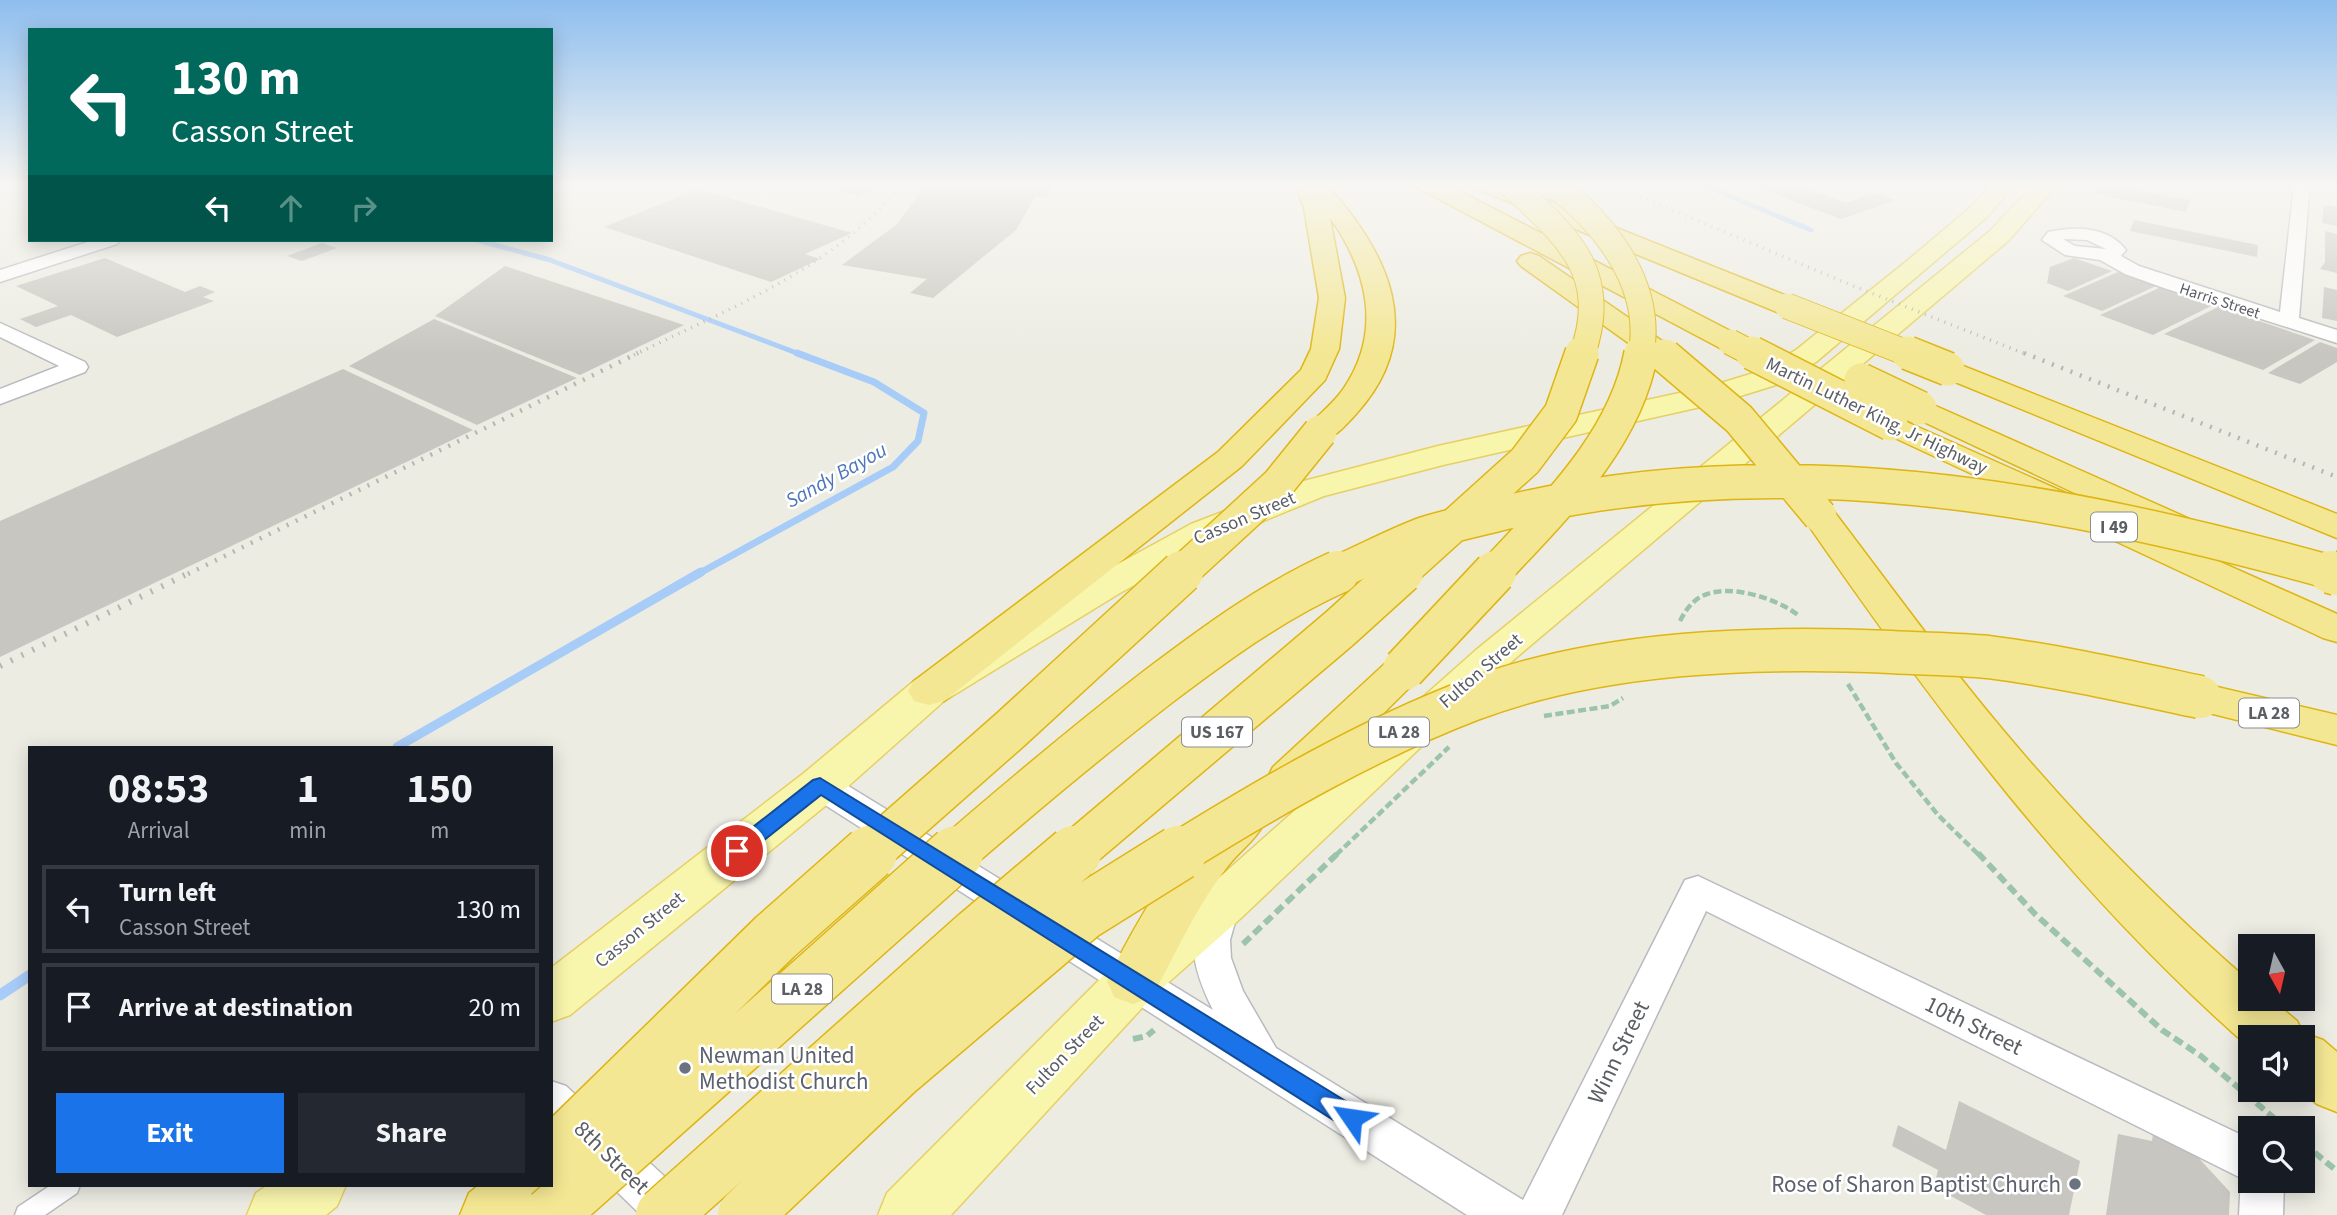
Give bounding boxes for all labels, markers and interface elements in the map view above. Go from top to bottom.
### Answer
text: 130 m [171,44,300,114]
icon: left [56,56,147,147]
text: Casson Street [171,109,354,155]
icon: left [199,189,237,227]
icon: ahead [272,189,310,227]
icon: right [345,189,383,227]
street label: Harris Street [2177,278,2263,325]
street label: Martin Luther King, Jr Highway [1761,351,1992,482]
water label: Sandy Bayou [780,435,892,515]
street label: Casson Street [1189,485,1300,552]
road number: I 49 [2091,512,2137,542]
street label: Fulton Street [1433,627,1529,715]
road number: LA 28 [2239,698,2299,728]
road number: US 167 [1182,718,1252,746]
road number: LA 28 [1369,718,1429,746]
text: 08:53 [108,759,209,819]
text: 1 [297,759,319,819]
text: 150 [406,759,473,819]
text: Arrival [128,814,190,847]
text: min [289,814,327,847]
text: m [430,814,449,847]
pin [707,821,767,881]
icon: arrive [718,832,756,870]
text: Turn left [119,874,216,911]
street label: Casson Street [589,885,691,975]
icon: left [60,890,98,928]
text: 130 m [455,891,521,928]
text: Casson Street [119,911,250,944]
north arrow [2238,934,2315,1012]
map controls [2238,934,2315,1193]
road number: LA 28 [772,974,832,1004]
icon: arrive [60,988,98,1026]
street label: 10th Street [1919,988,2029,1063]
text: Arrive at destination [119,989,353,1026]
text: 20 m [468,989,521,1026]
street label: Winn Street [1579,995,1658,1109]
street label: Fulton Street [1020,1008,1111,1101]
button: sound [2238,1025,2315,1102]
place label: Newman United Methodist Church [699,1039,869,1098]
marker: Newman United Methodist Church [677,1060,693,1076]
position arrow [1315,1081,1389,1155]
button: Exit [56,1093,284,1173]
button: Share [298,1093,525,1173]
street label: 8th Street [566,1113,657,1202]
button: search [2238,1116,2315,1193]
place label: Rose of Sharon Baptist Church [1771,1168,2061,1201]
marker: Rose of Sharon Baptist Church [2067,1176,2083,1192]

